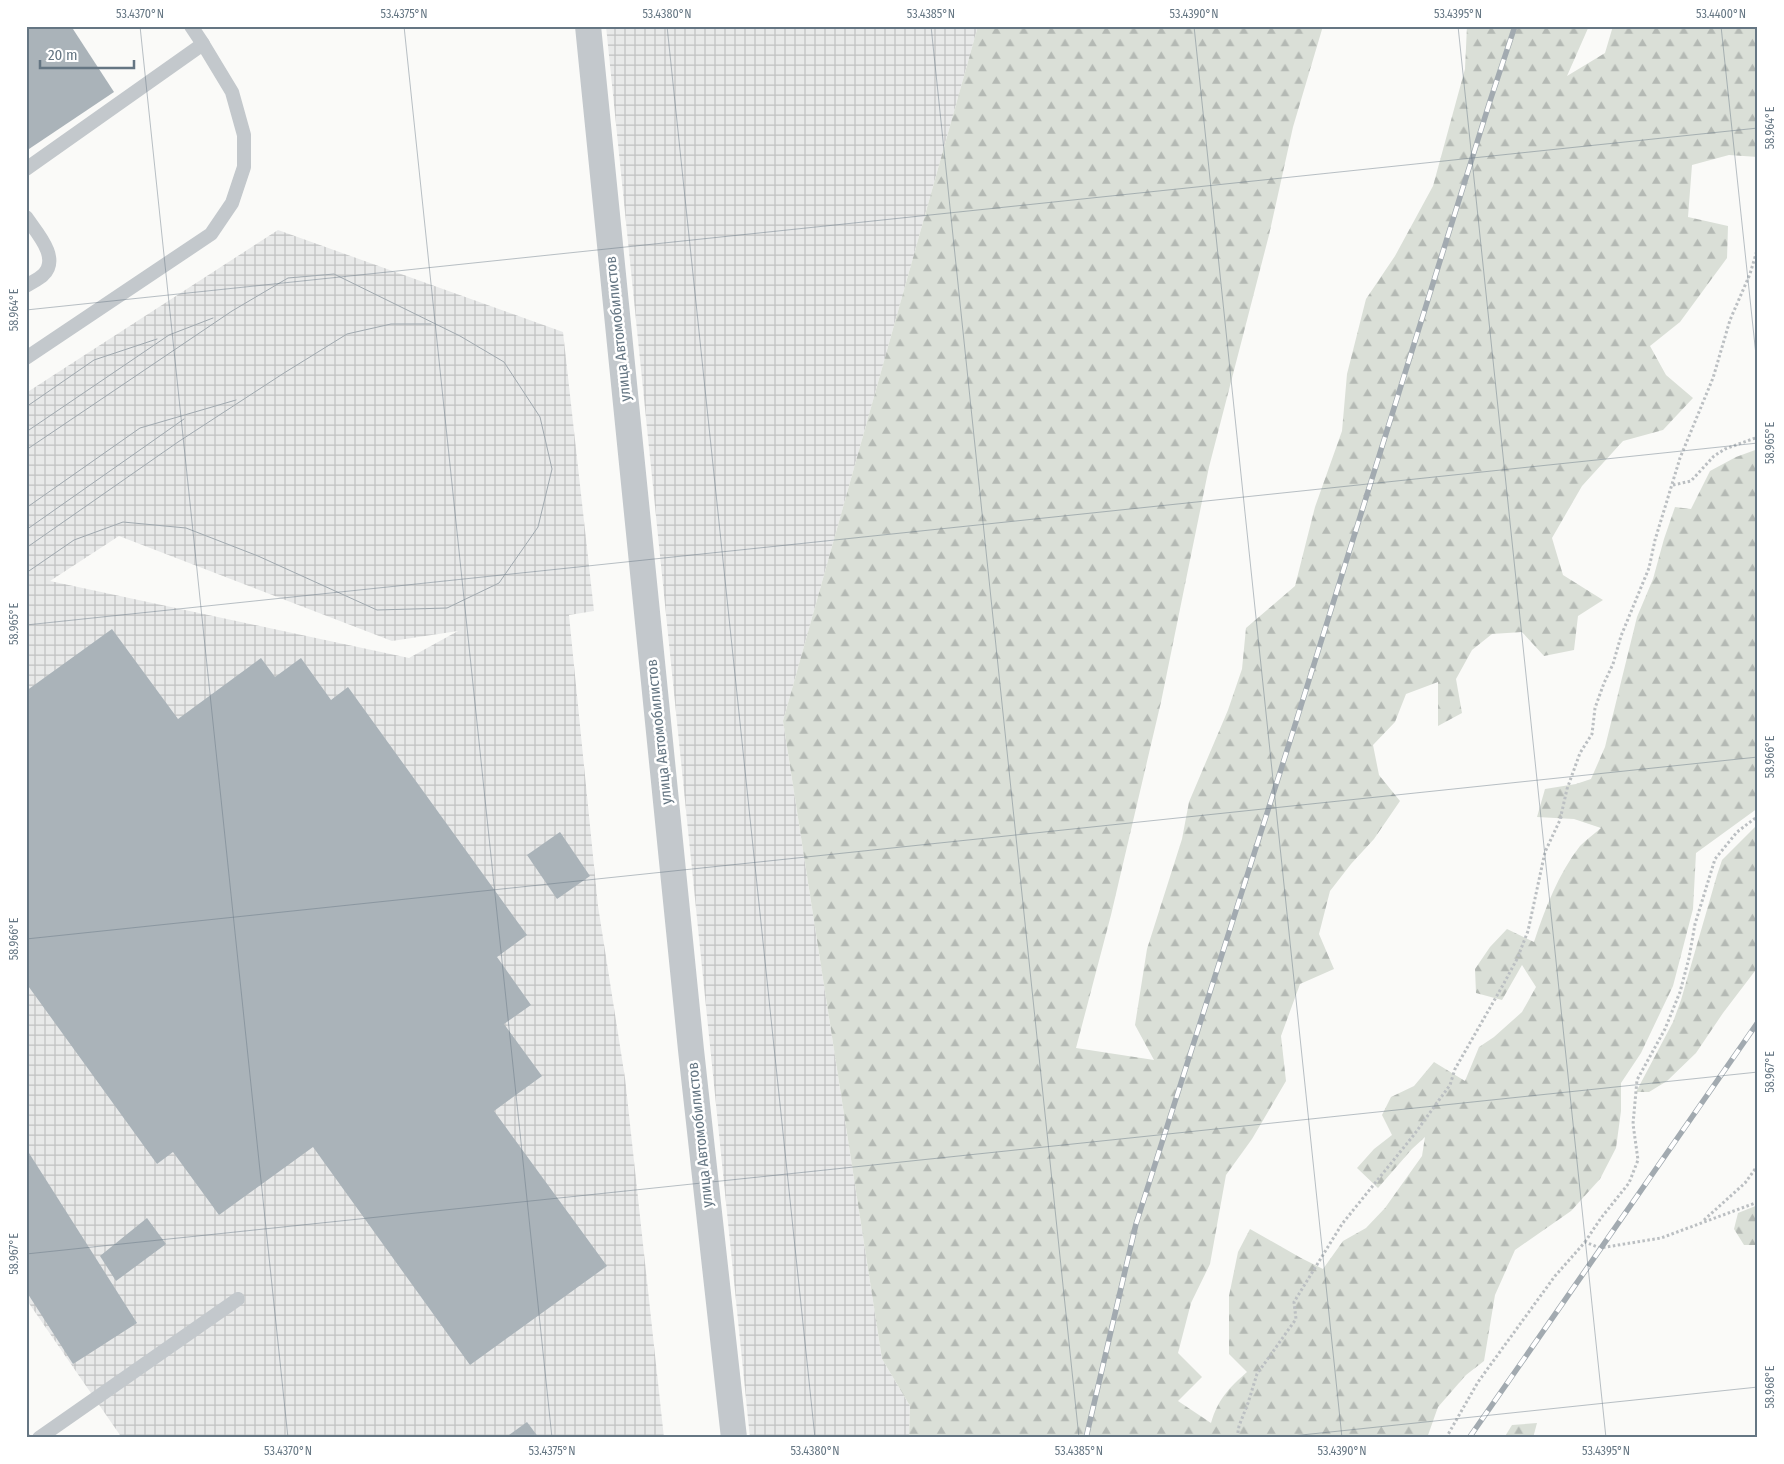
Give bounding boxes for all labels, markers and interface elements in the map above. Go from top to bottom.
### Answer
text: 53.4370°N [116,7,164,21]
text: 53.4375°N [381,7,427,21]
text: 53.4380°N [642,7,692,21]
text: 53.4385°N [907,7,955,21]
text: 53.4390°N [1170,7,1218,21]
text: 53.4395°N [1434,7,1482,21]
text: 53.4400°N [1696,7,1746,21]
scale bar [40,38,134,70]
text: 20 m [48,46,78,64]
text: 58.964°E [1763,106,1777,149]
street label: улица Автомобилистов [601,255,635,403]
text: 58.964°E [7,288,21,331]
text: 58.965°E [1763,422,1777,464]
text: 58.965°E [7,603,21,645]
street label: улица Автомобилистов [642,658,676,806]
text: 58.966°E [1763,735,1777,778]
text: 58.966°E [7,917,21,960]
text: 58.967°E [1763,1051,1777,1093]
street label: улица Автомобилистов [683,1061,717,1209]
text: 58.967°E [7,1233,21,1275]
text: 58.968°E [1763,1365,1777,1408]
text: 53.4370°N [264,1444,312,1458]
text: 53.4375°N [529,1444,575,1458]
text: 53.4380°N [790,1444,840,1458]
text: 53.4385°N [1055,1444,1103,1458]
text: 53.4390°N [1318,1444,1366,1458]
text: 53.4395°N [1582,1444,1630,1458]

